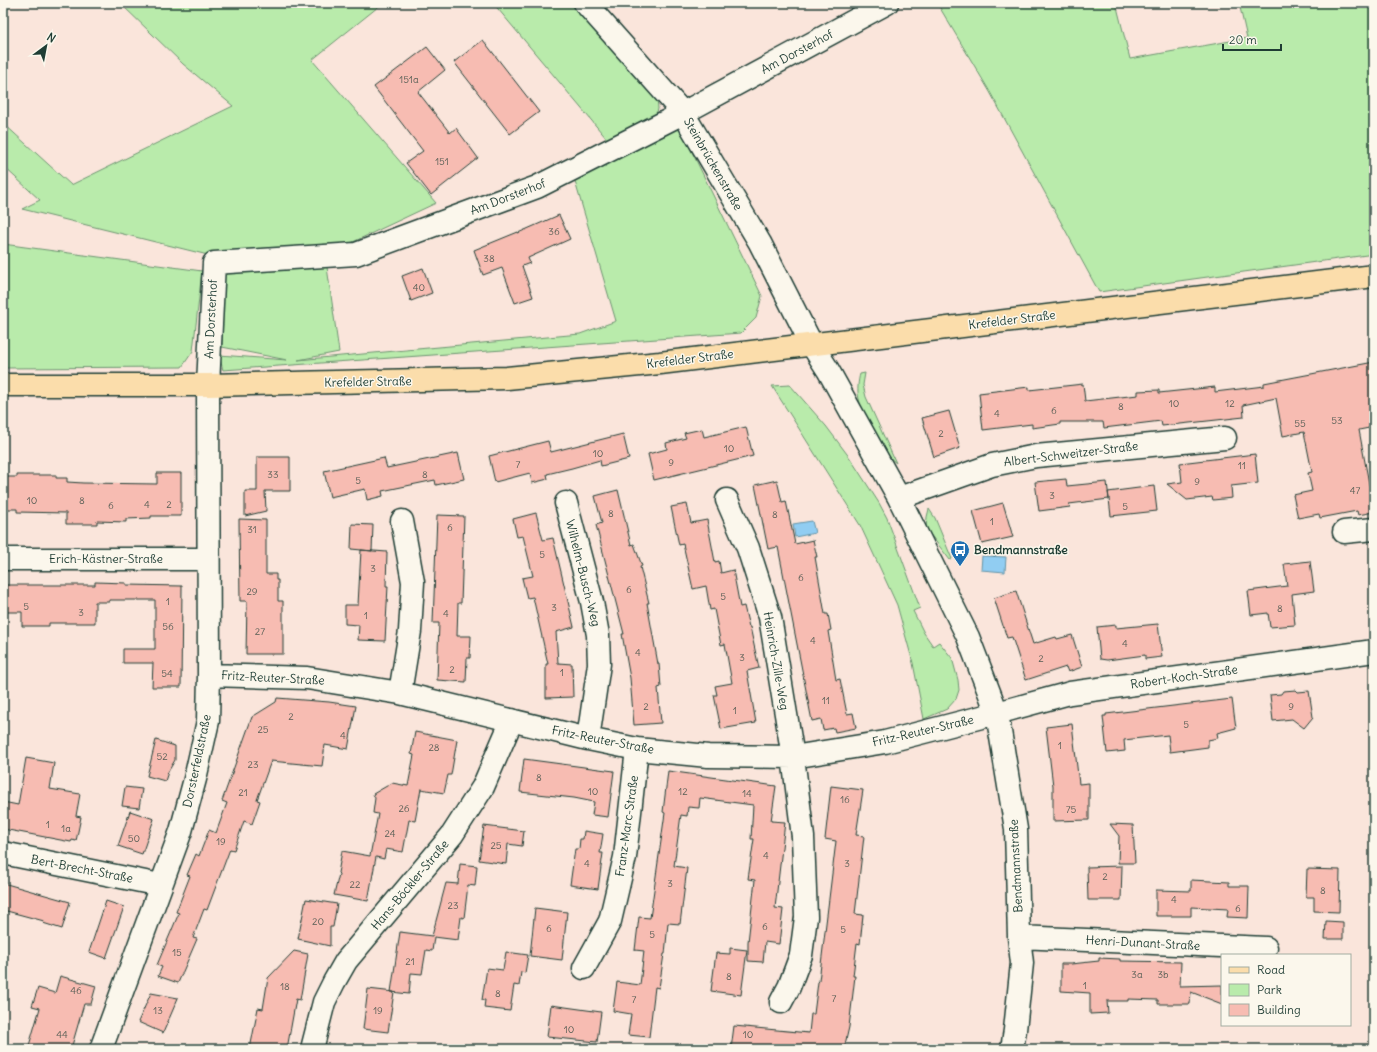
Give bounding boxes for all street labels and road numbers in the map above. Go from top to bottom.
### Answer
street label: Am Dorsterhof [758,26,836,77]
street label: Steinbrückenstraße [681,115,746,213]
street label: Am Dorsterhof [468,175,549,218]
street label: Am Dorsterhof [201,278,220,359]
street label: Krefelder Straße [968,307,1056,332]
street label: Krefelder Straße [646,346,734,371]
street label: Krefelder Straße [324,373,412,390]
street label: Albert-Schweitzer-Straße [1003,438,1139,469]
street label: Wilhelm-Busch-Weg [563,518,604,628]
street label: Erich-Kästner-Straße [49,551,163,566]
street label: Heinrich-Zille-Weg [760,610,793,711]
street label: Robert-Koch-Straße [1129,662,1238,691]
street label: Fritz-Reuter-Straße [221,667,325,688]
street label: Fritz-Reuter-Straße [871,712,975,749]
street label: Dorsterfeldstraße [179,713,214,809]
street label: Fritz-Reuter-Straße [551,722,655,757]
street label: Franz-Marc-Straße [612,774,641,878]
street label: Bendmannstraße [1006,819,1025,913]
street label: Hans-Böckler-Straße [368,837,452,933]
street label: Bert-Brecht-Straße [30,851,134,886]
street label: Henri-Dunant-Straße [1085,932,1201,953]

